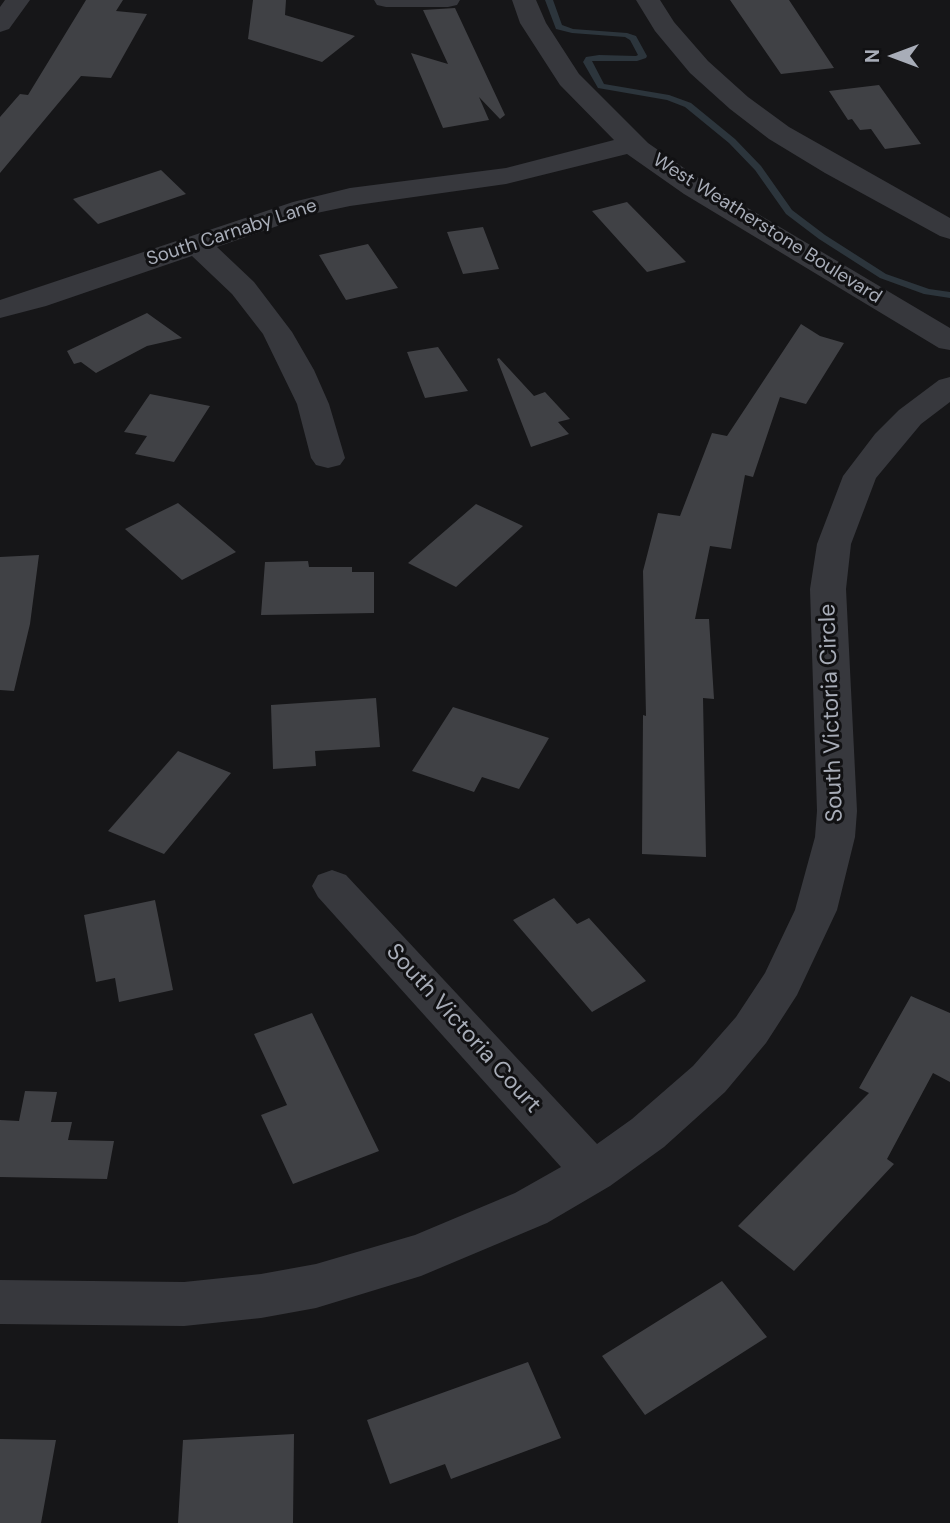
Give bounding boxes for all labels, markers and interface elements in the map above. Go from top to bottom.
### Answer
north arrow [859,21,929,91]
text: N [860,49,885,63]
street label: West Weatherstone Boulevard [648,149,886,309]
street label: South Carnaby Lane [144,195,320,271]
street label: South Victoria Circle [814,603,850,823]
street label: South Victoria Court [380,939,546,1119]

